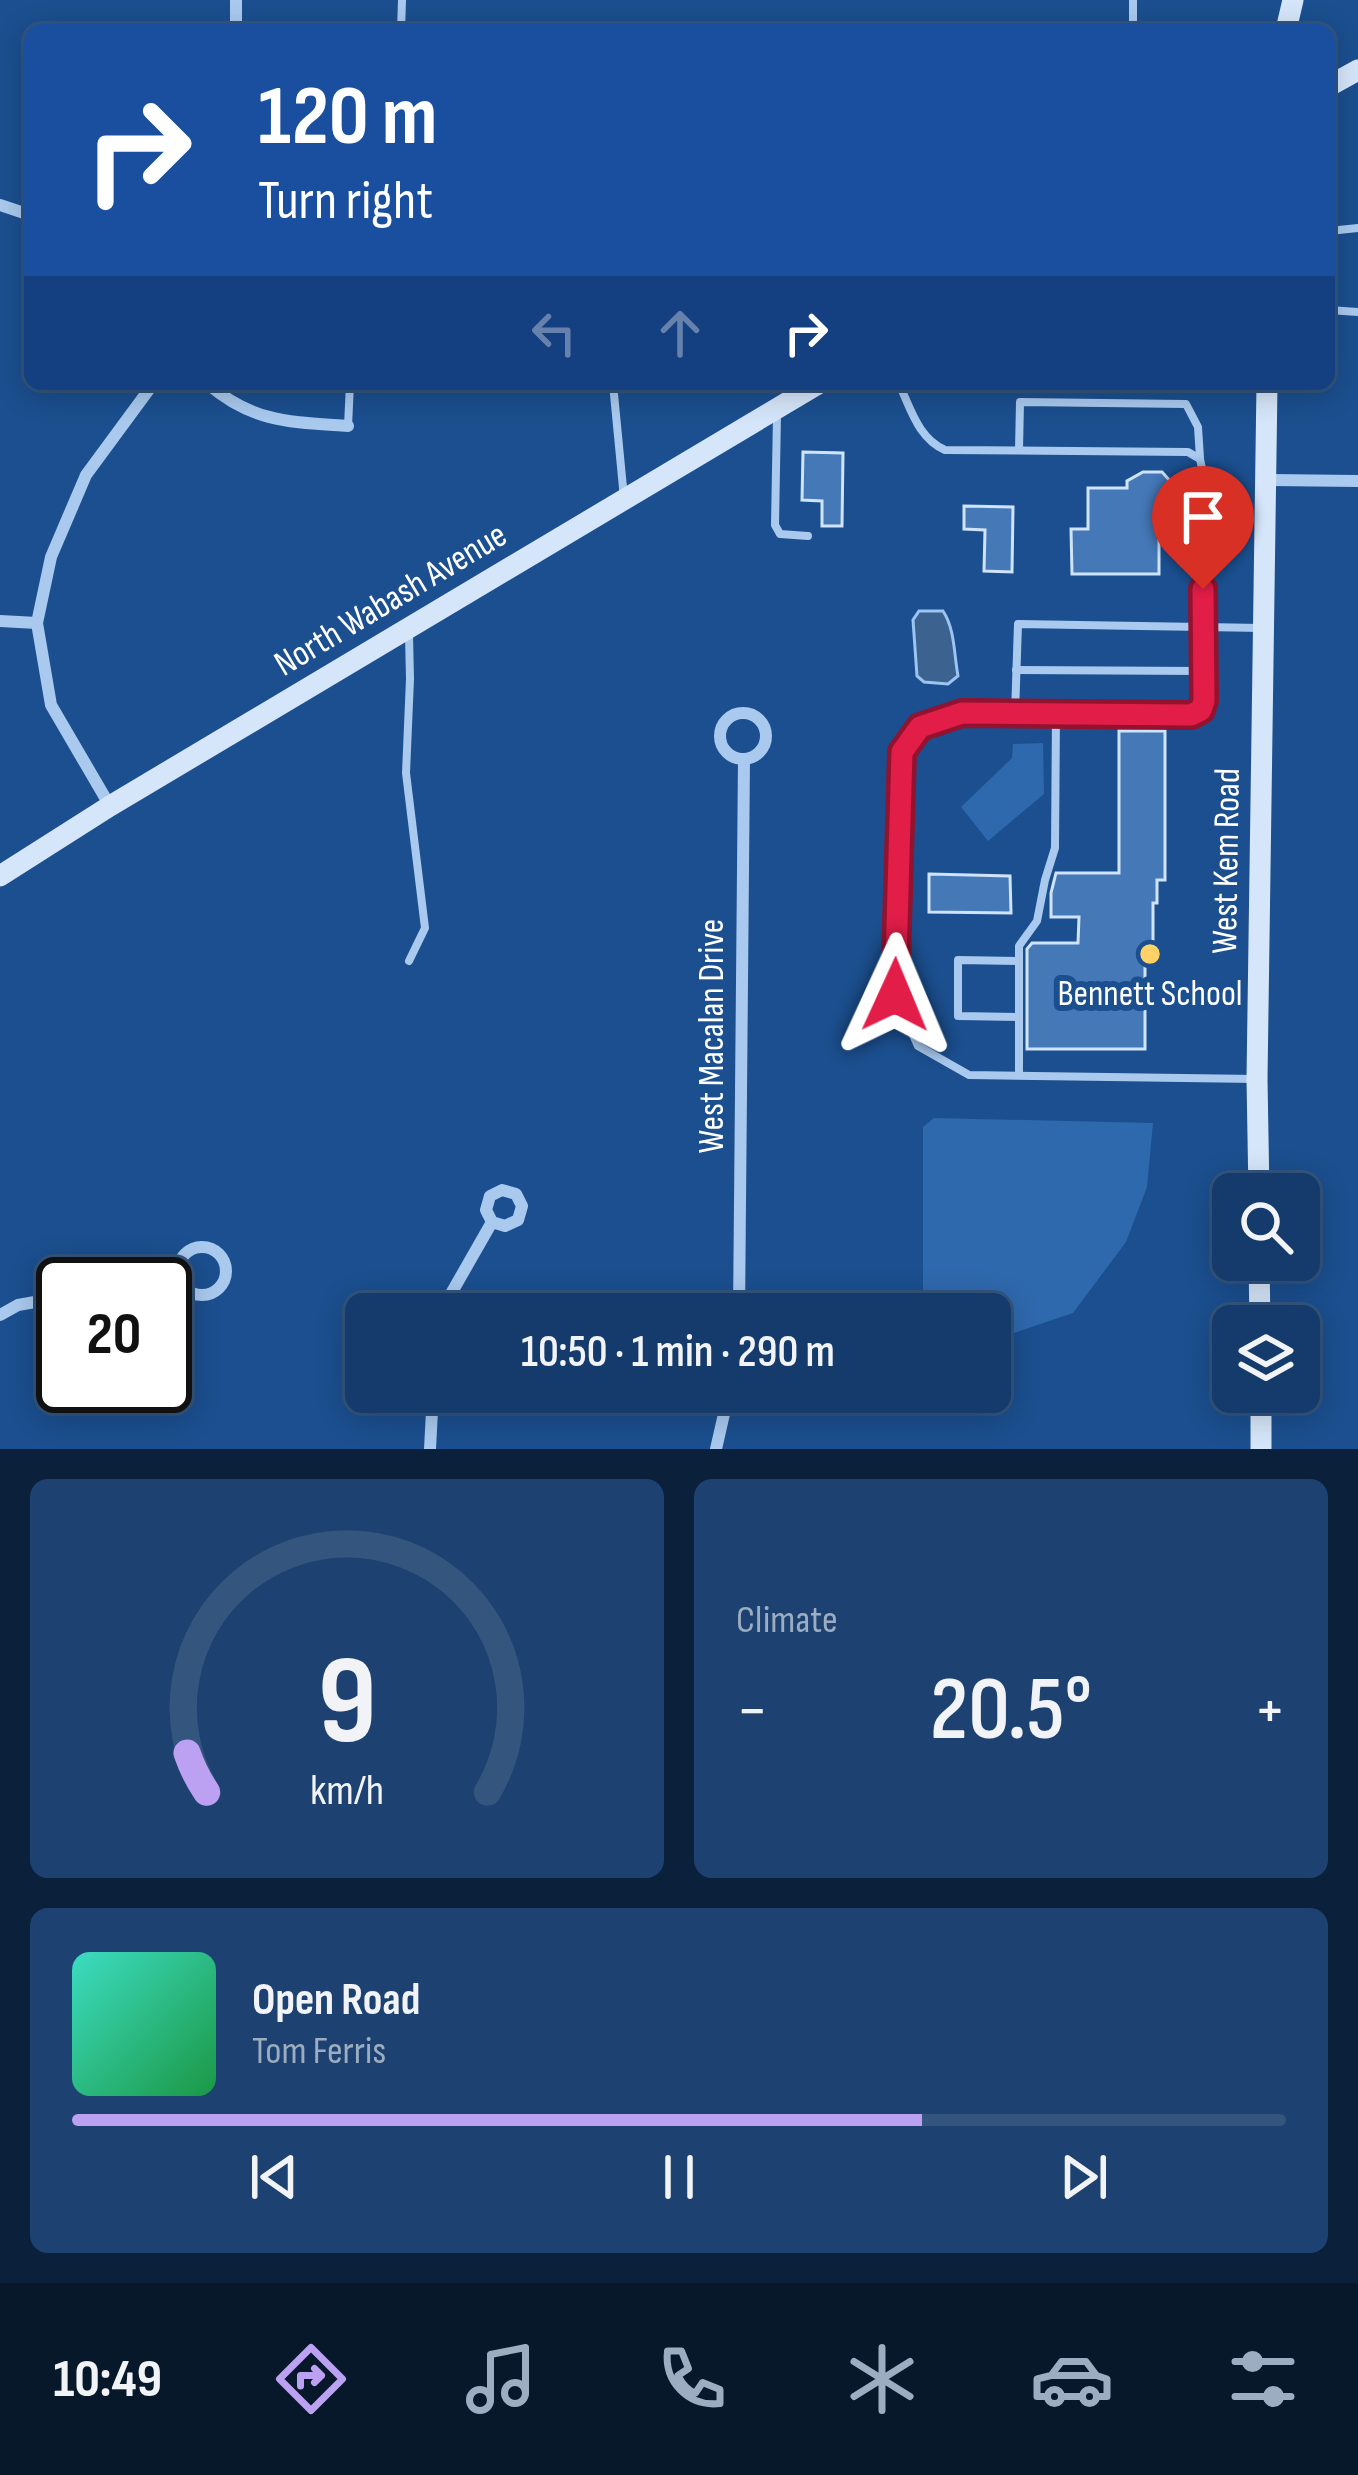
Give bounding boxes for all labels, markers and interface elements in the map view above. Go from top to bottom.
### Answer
text: 120 m [258,67,437,168]
icon: right [60,72,216,228]
text: Turn right [258,169,433,234]
icon: left [521,300,587,366]
icon: ahead [647,300,713,366]
icon: right [773,300,839,366]
pin [1152,466,1254,589]
icon: arrive [1170,484,1236,550]
street label: North Wabash Avenue [267,514,515,686]
street label: West Kem Road [1204,768,1250,954]
street label: West Macalan Drive [691,919,734,1153]
position arrow [832,932,958,1058]
marker: Bennett School [1137,941,1163,967]
place label: Bennett School [1057,973,1243,1016]
map controls [1212,1173,1320,1413]
button: search [1212,1173,1320,1281]
speed limit sign: 20 [36,1257,192,1413]
button: layers [1212,1305,1320,1413]
text: 10:50 · 1 min · 290 m [521,1325,835,1380]
text: Climate [736,1597,838,1644]
text: 9 [317,1629,377,1778]
text: 20.5° [930,1657,1092,1765]
text: − [736,1672,768,1751]
text: + [1254,1672,1286,1751]
text: km/h [310,1764,384,1816]
text: Open Road [252,1973,420,2028]
text: Tom Ferris [252,2028,386,2075]
icon: previous [241,2144,307,2210]
icon: pause [646,2144,712,2210]
icon: next [1051,2144,1117,2210]
icon: directions [269,2337,353,2421]
icon: music [459,2337,543,2421]
icon: phone [650,2337,734,2421]
icon: climate [840,2337,924,2421]
icon: car [1030,2337,1114,2421]
icon: filters [1221,2337,1305,2421]
text: 10:49 [53,2347,162,2412]

